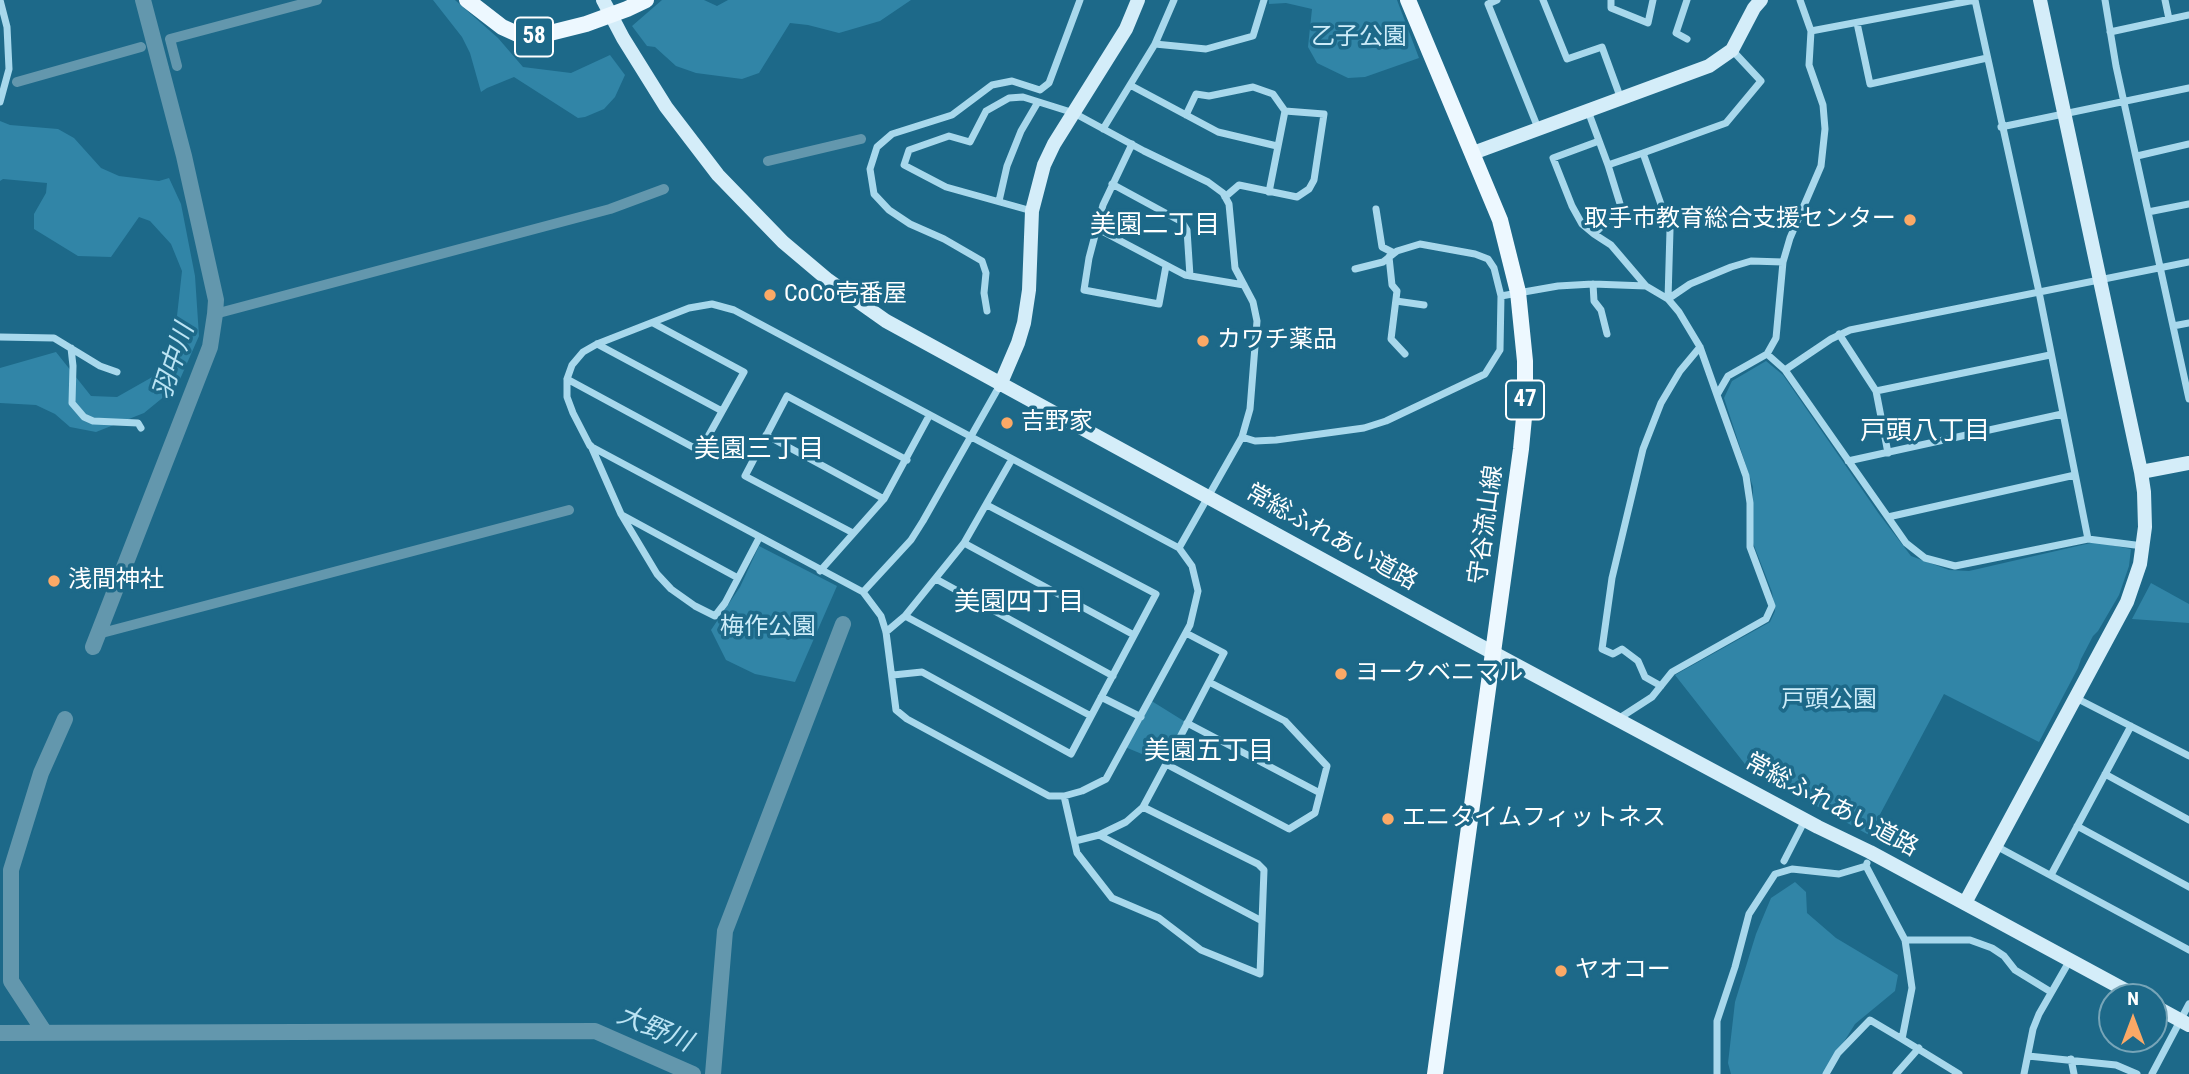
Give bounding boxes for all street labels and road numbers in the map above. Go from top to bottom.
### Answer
road number: 58 [515,18,553,56]
road number: 47 [1506,380,1544,420]
street label: 守谷流山線 [1464,464,1510,586]
street label: 常総ふれあい道路 [1240,479,1422,597]
street label: 常総ふれあい道路 [1739,748,1923,864]

